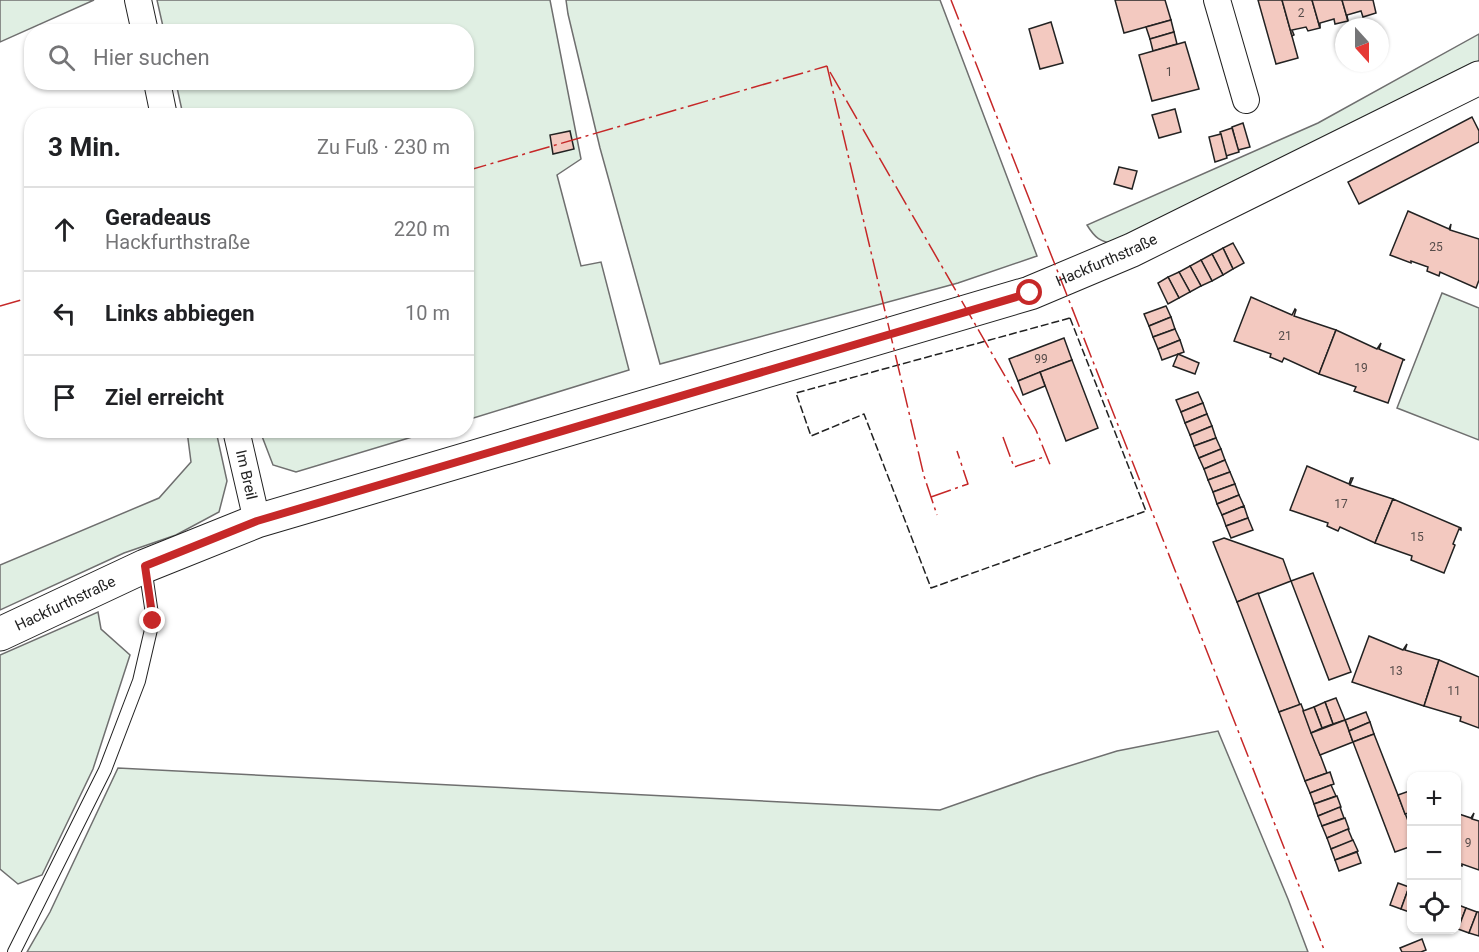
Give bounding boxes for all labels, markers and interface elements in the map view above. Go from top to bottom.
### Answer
house number: 2 [1298,6,1305,20]
north arrow [1335,18,1389,72]
search box [24,24,474,90]
icon: search [45,41,78,74]
text: Hier suchen [93,45,210,70]
house number: 1 [1166,65,1172,79]
text: 3 Min. [48,132,121,162]
text: Zu Fuß · 230 m [317,135,450,159]
text: Geradeaus [105,205,211,230]
icon: ahead [48,213,81,246]
text: 220 m [394,217,450,241]
text: Hackfurthstraße [105,230,250,254]
street label: Hackfurthstraße [1053,230,1160,290]
house number: 25 [1429,240,1443,254]
route start [1016,279,1042,305]
icon: left [48,297,81,330]
text: Links abbiegen [105,301,255,326]
text: 10 m [405,301,450,325]
house number: 21 [1278,329,1292,343]
house number: 99 [1034,352,1048,366]
house number: 19 [1354,361,1368,375]
icon: arrive [48,381,81,414]
text: Ziel erreicht [105,385,224,410]
street label: Im Breil [232,448,261,501]
house number: 17 [1334,497,1348,511]
house number: 15 [1410,530,1424,544]
street label: Hackfurthstraße [12,572,118,635]
route end [139,607,165,633]
house number: 13 [1389,664,1403,678]
house number: 11 [1447,684,1461,698]
map controls [1407,772,1461,934]
button: + [1407,772,1461,826]
button: − [1407,826,1461,880]
house number: 9 [1465,836,1471,850]
button: locate [1407,880,1461,934]

